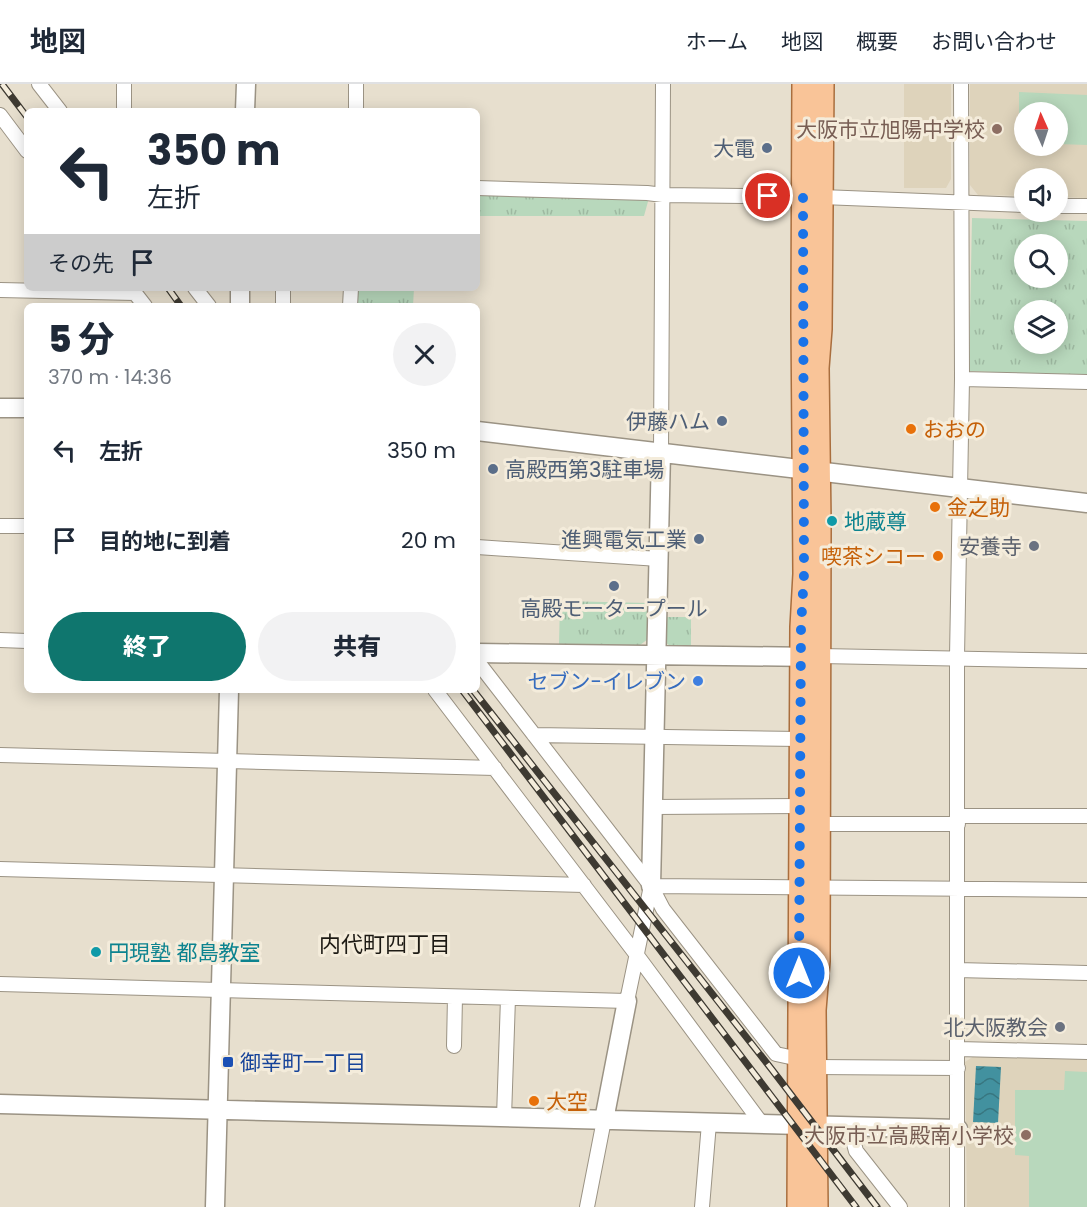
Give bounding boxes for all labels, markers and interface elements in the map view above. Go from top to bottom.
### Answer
text: 地図 [30,22,86,61]
text: ホーム [686,27,748,56]
text: 地図 [781,27,823,56]
text: 概要 [856,27,898,56]
text: お問い合わせ [931,27,1057,56]
north arrow [1014,102,1068,156]
map controls [1014,102,1068,354]
place label: 大阪市立旭陽中学校 [796,115,985,144]
text: 350 m [147,121,280,180]
marker: 大阪市立旭陽中学校 [990,122,1004,136]
icon: left [48,132,126,210]
place label: 大電 [713,134,755,163]
marker: 大電 [760,141,774,155]
button: sound [1014,168,1068,222]
pin [742,170,793,221]
text: 左折 [147,179,201,216]
icon: arrive [751,179,784,212]
button: search [1014,234,1068,288]
icon: arrive [126,246,159,279]
text: その先 [48,248,114,279]
button: layers [1014,300,1068,354]
text: 5 分 [48,314,114,365]
button: close [393,323,456,386]
text: 370 m · 14:36 [48,363,172,391]
place label: 伊藤ハム [626,407,710,436]
marker: 伊藤ハム [715,414,729,428]
place label: おおの [923,415,986,444]
marker: おおの [904,422,918,436]
icon: left [48,434,81,467]
text: 350 m [387,435,456,466]
text: 左折 [99,436,143,467]
place label: 高殿西第3駐車場 [505,455,664,484]
marker: 高殿西第3駐車場 [486,462,500,476]
place label: 金之助 [947,493,1010,522]
marker: 金之助 [928,500,942,514]
place label: 地蔵尊 [844,507,907,536]
marker: 地蔵尊 [825,514,839,528]
icon: arrive [48,524,81,557]
text: 20 m [401,525,456,556]
place label: 進興電気工業 [561,525,687,554]
text: 目的地に到着 [99,526,231,557]
marker: 進興電気工業 [692,532,706,546]
place label: 安養寺 [959,532,1022,561]
marker: 安養寺 [1027,539,1041,553]
place label: 喫茶シコー [821,542,926,571]
marker: 喫茶シコー [931,549,945,563]
marker: 高殿モータープール [607,579,621,593]
place label: 高殿モータープール [520,594,708,623]
button: 終了 [48,612,246,681]
button: 共有 [258,612,456,681]
place label: セブン-イレブン [527,667,686,696]
marker: セブン-イレブン [691,674,705,688]
district label: 内代町四丁目 [319,929,451,960]
place label: 円現塾 都島教室 [108,938,261,967]
position arrow [767,941,831,1005]
marker: 円現塾 都島教室 [89,945,103,959]
place label: 北大阪教会 [943,1013,1048,1042]
marker: 北大阪教会 [1053,1020,1067,1034]
place label: 御幸町一丁目 [240,1048,366,1077]
marker: 御幸町一丁目 [221,1055,235,1069]
place label: 大空 [546,1087,588,1116]
marker: 大空 [527,1094,541,1108]
place label: 大阪市立高殿南小学校 [804,1121,1014,1150]
marker: 大阪市立高殿南小学校 [1019,1128,1033,1142]

